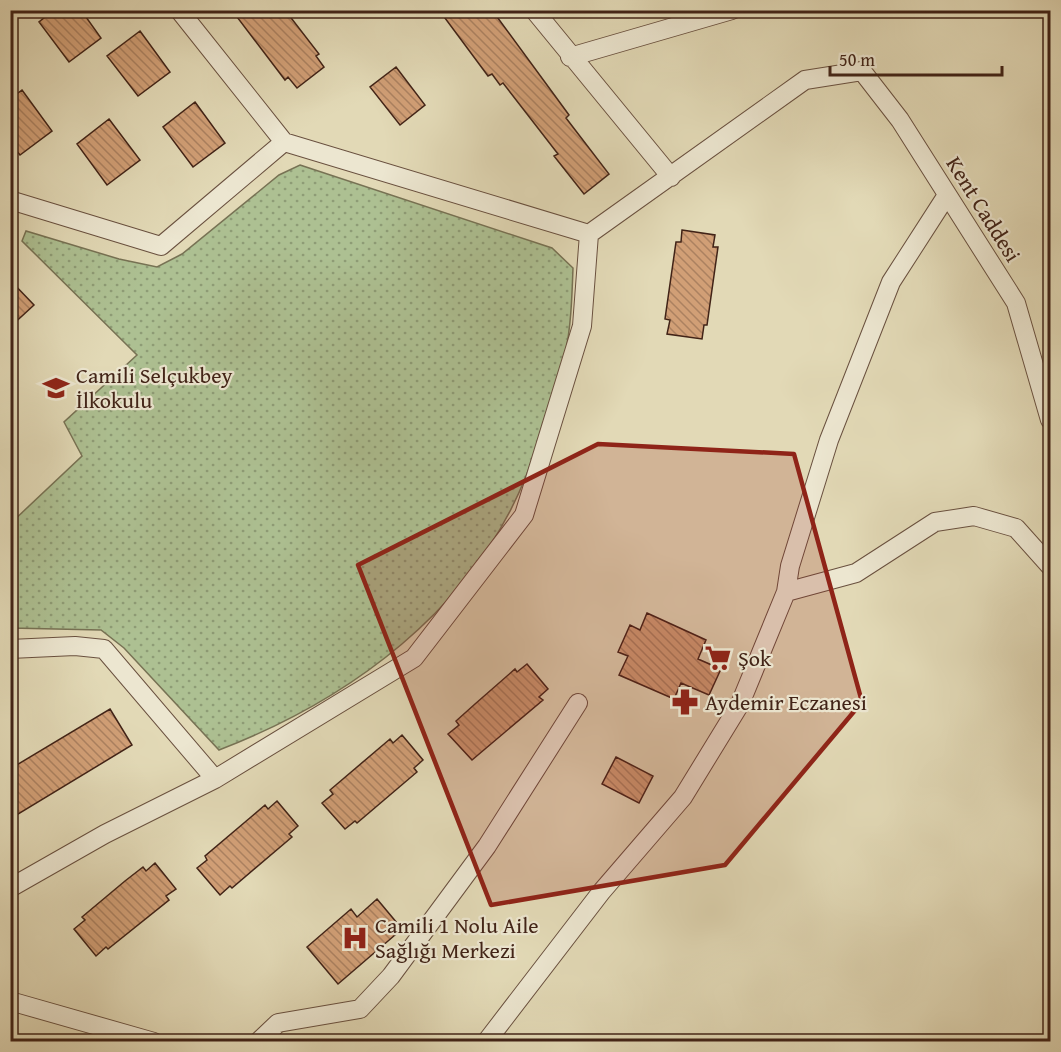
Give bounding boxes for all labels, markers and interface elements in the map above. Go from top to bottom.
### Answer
scale bar [830,39,1002,77]
text: 50 m [839,46,875,73]
street label: Kent Caddesi [939,150,1029,268]
place label: Camili Selçukbey İlkokulu [76,359,232,416]
school or university icon: Camili Selçukbey İlkokulu [41,373,71,403]
place label: Şok [738,642,772,674]
supermarket icon: Şok [703,643,733,673]
place label: Aydemir Eczanesi [705,686,867,718]
pharmacy icon: Aydemir Eczanesi [670,687,700,717]
place label: Camili 1 Nolu Aile Sağlığı Merkezi [375,909,539,966]
hospital icon: Camili 1 Nolu Aile Sağlığı Merkezi [340,923,370,953]

